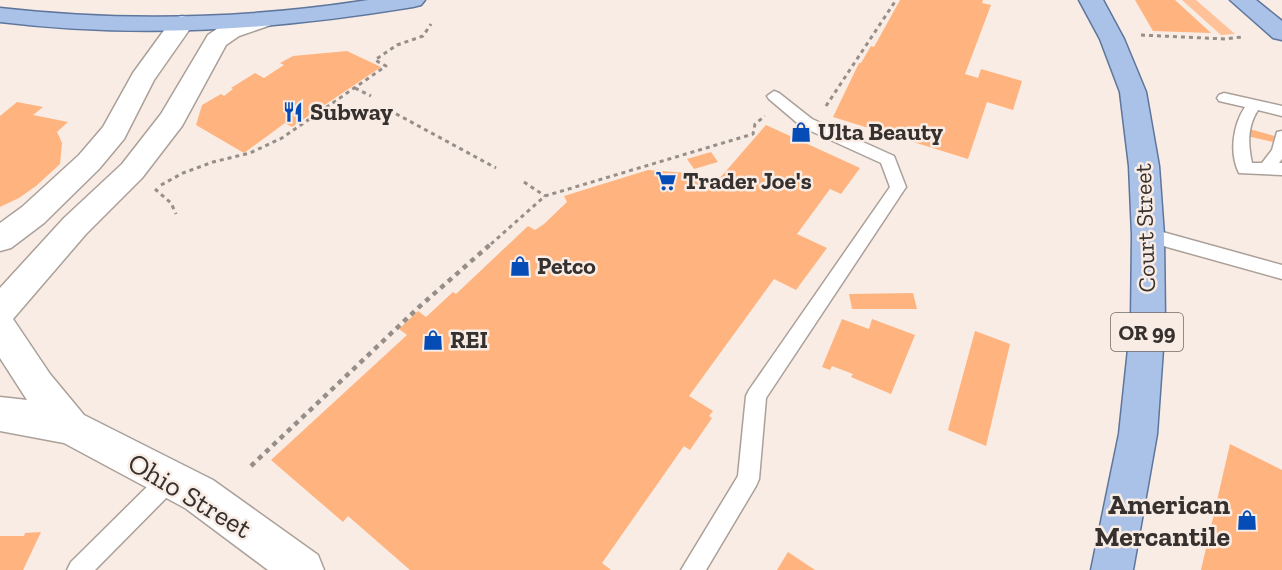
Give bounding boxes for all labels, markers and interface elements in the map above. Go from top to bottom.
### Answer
place label: Subway [310,97,393,126]
restaurant icon: Subway [281,100,305,124]
place label: Ulta Beauty [818,117,943,146]
shop icon: Ulta Beauty [789,120,813,144]
street label: Court Street [1128,163,1161,293]
place label: Trader Joe's [683,166,812,195]
supermarket icon: Trader Joe's [654,169,678,193]
place label: Petco [537,251,596,280]
shop icon: Petco [508,254,532,278]
road number: OR 99 [1111,313,1183,351]
place label: REI [450,325,488,354]
shop icon: REI [421,328,445,352]
street label: Ohio Street [122,446,258,545]
place label: American Mercantile [1094,488,1230,553]
shop icon: American Mercantile [1235,508,1259,532]

